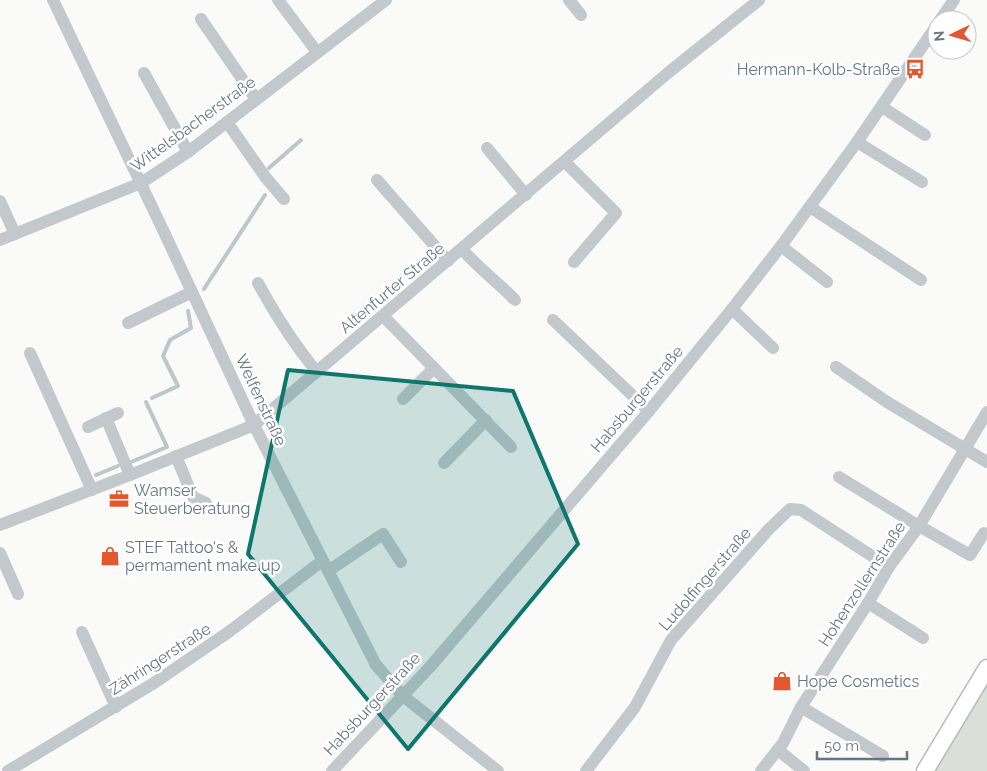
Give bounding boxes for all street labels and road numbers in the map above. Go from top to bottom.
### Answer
street label: Wittelsbacherstraße [127,72,259,176]
street label: Altenfurter Straße [336,239,448,337]
street label: Habsburgerstraße [587,342,687,456]
street label: Welfenstraße [232,351,290,449]
street label: Hohenzollernstraße [815,518,909,650]
street label: Ludolfingerstraße [655,524,755,634]
street label: Zähringerstraße [106,619,214,699]
street label: Habsburgerstraße [320,649,424,759]

